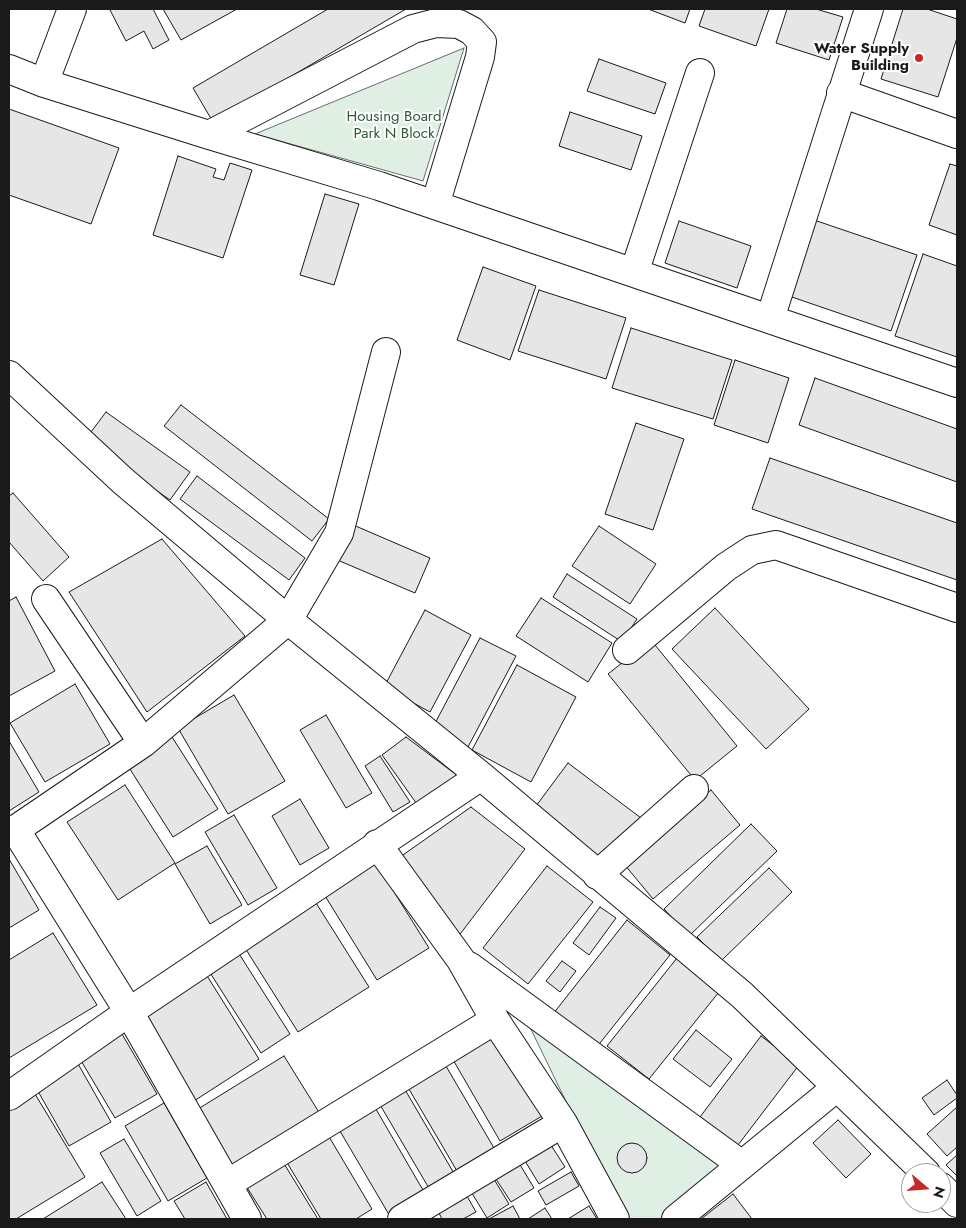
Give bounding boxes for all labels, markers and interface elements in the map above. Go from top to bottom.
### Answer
place label: Water Supply Building [814,40,909,75]
marker: Water Supply Building [913,52,925,64]
park label: Housing Board Park N Block [346,108,442,143]
north arrow [901,1163,951,1213]
text: N [928,1184,951,1201]

